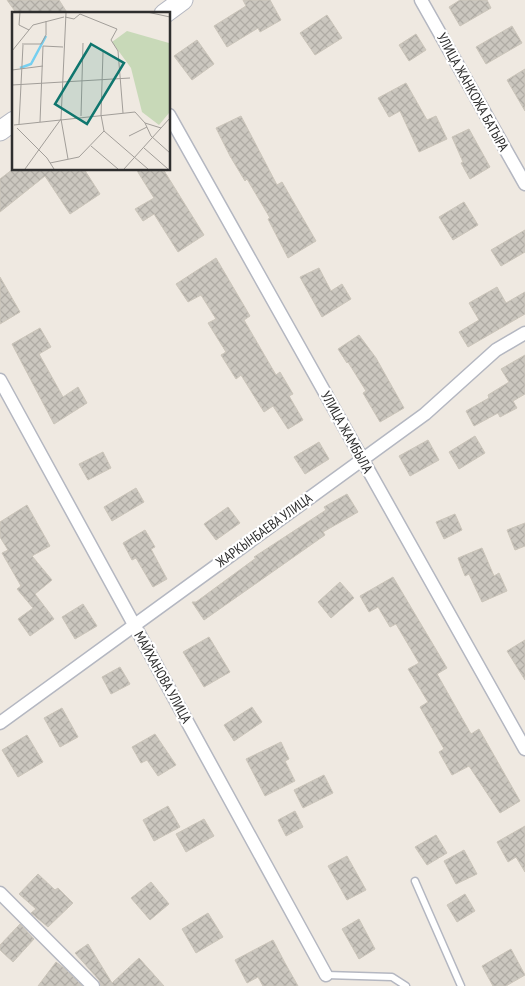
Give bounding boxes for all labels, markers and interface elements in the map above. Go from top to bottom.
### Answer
inset map [12,12,170,170]
street label: УЛИЦА ЖАНКОЖА БАТЫРА [433,30,513,155]
street label: УЛИЦА ЖАМБЫЛА [317,388,377,476]
street label: ЖАРКЫНБАЕВА УЛИЦА [212,489,316,572]
street label: МАЙХАНОВА УЛИЦА [130,628,196,726]

